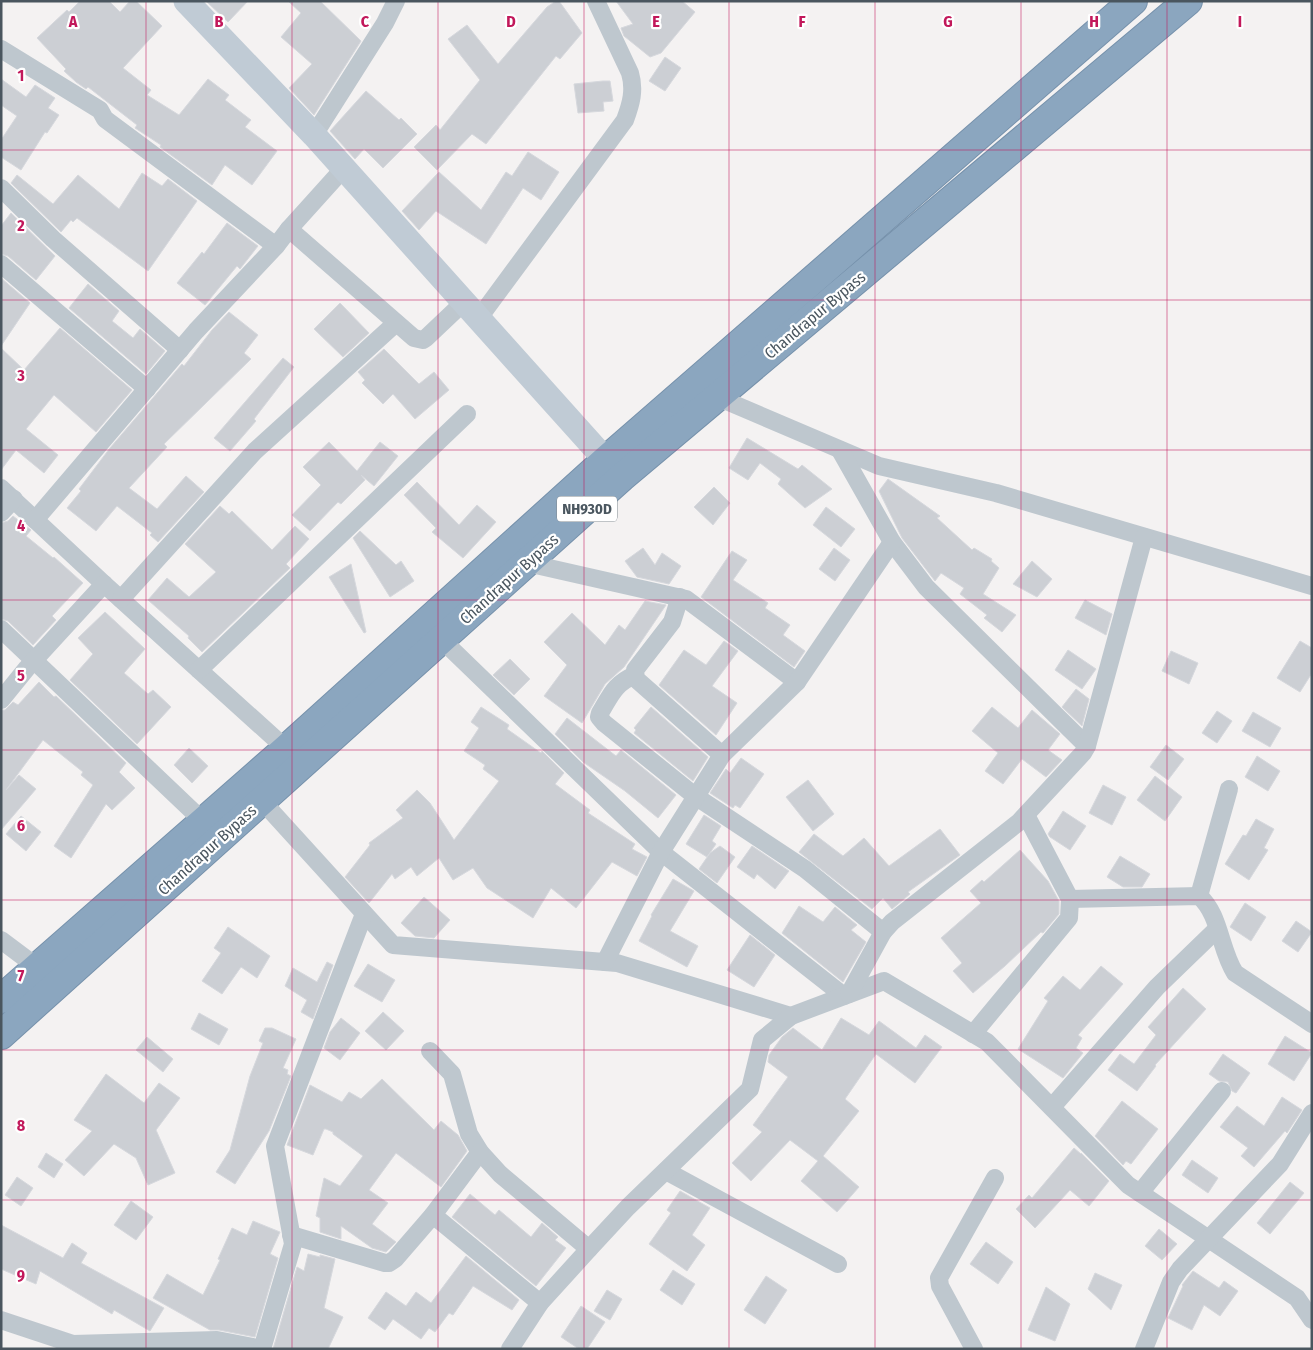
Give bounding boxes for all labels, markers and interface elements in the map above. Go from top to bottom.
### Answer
text: A [68,12,78,31]
text: B [215,12,224,31]
text: C [361,12,370,31]
text: D [506,12,516,31]
text: E [652,12,660,31]
text: F [798,12,806,31]
text: G [943,12,953,31]
text: H [1089,12,1099,31]
text: I [1238,12,1242,31]
text: 1 [18,66,24,85]
text: 2 [16,216,25,235]
street label: Chandrapur Bypass [761,267,869,363]
text: 3 [16,366,25,385]
road number: NH930D [557,496,617,522]
text: 4 [17,516,25,535]
street label: Chandrapur Bypass [456,530,562,628]
text: 5 [17,666,25,685]
street label: Chandrapur Bypass [154,801,260,899]
text: 6 [17,816,25,835]
text: 7 [18,966,25,985]
text: 8 [17,1116,26,1135]
text: 9 [17,1266,25,1285]

